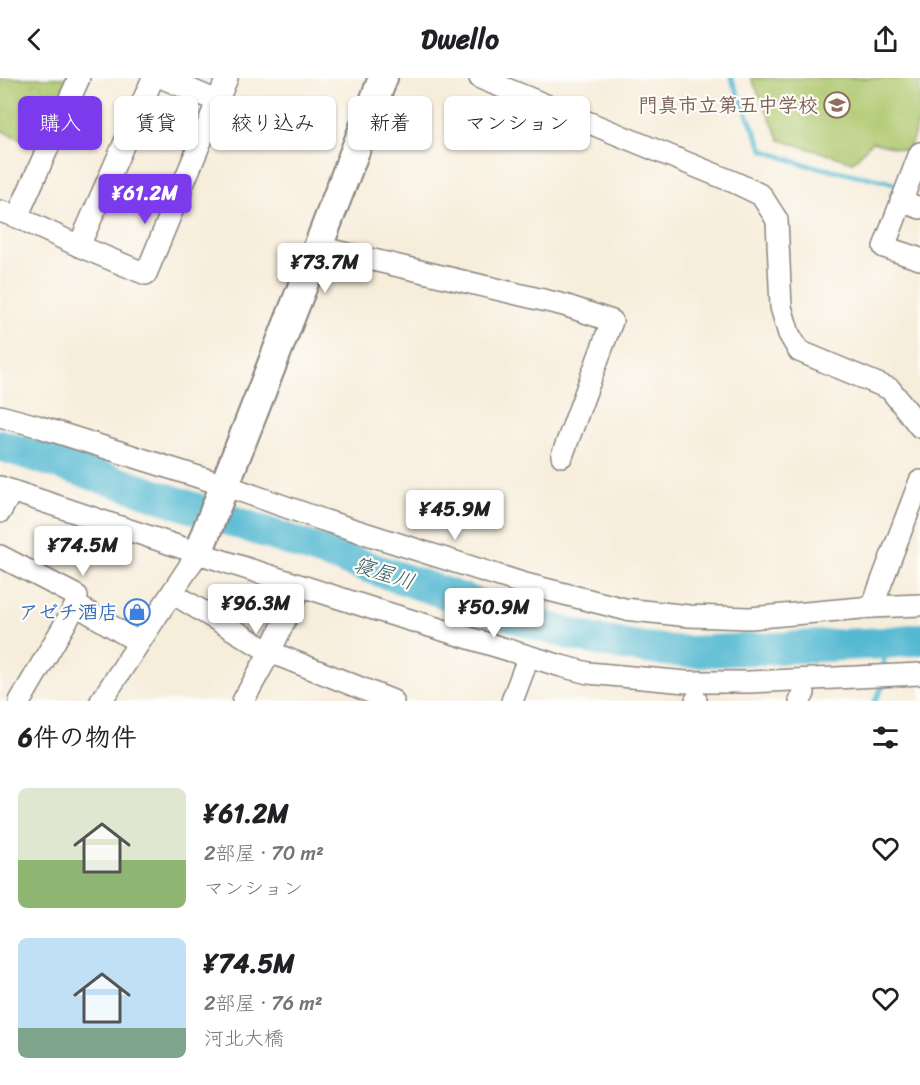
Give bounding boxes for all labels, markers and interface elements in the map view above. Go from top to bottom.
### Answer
text: Dwello [421,15,499,63]
icon: back [18,23,51,56]
icon: share [869,23,902,56]
place label: 門真市立第五中学校 [638,88,818,123]
school or university icon: 門真市立第五中学校 [822,90,852,120]
chip: 購入 [18,96,102,150]
chip: 賃貸 [114,96,198,150]
chip: 絞り込み [210,96,336,150]
chip: 新着 [348,96,432,150]
chip: マンション [444,96,590,150]
pin: ¥61.2M [96,174,194,225]
text: ¥61.2M [113,176,177,211]
pin: ¥73.7M [276,243,374,294]
text: ¥73.7M [291,245,359,280]
pin: ¥45.9M [406,490,504,541]
text: ¥45.9M [420,492,490,527]
pin: ¥74.5M [34,526,132,577]
text: ¥74.5M [48,528,118,563]
water label: 寝屋川 [348,545,420,601]
pin: ¥96.3M [207,584,305,635]
text: ¥96.3M [222,586,290,621]
pin: ¥50.9M [445,588,543,639]
text: ¥50.9M [459,590,529,625]
place label: アゼチ酒店 [18,595,118,630]
shop icon: アゼチ酒店 [122,597,152,627]
text: 6件の物件 [18,714,137,760]
icon: filters [869,721,902,754]
text: ¥61.2M [204,790,288,836]
icon: home [66,812,138,884]
icon: heart [869,832,902,865]
text: 2部屋 · 70 m² [204,836,324,871]
text: マンション [204,871,303,906]
text: ¥74.5M [204,940,294,986]
icon: home [66,962,138,1034]
icon: heart [869,982,902,1015]
text: 2部屋 · 76 m² [204,986,323,1021]
text: 河北大橋 [204,1021,284,1056]

